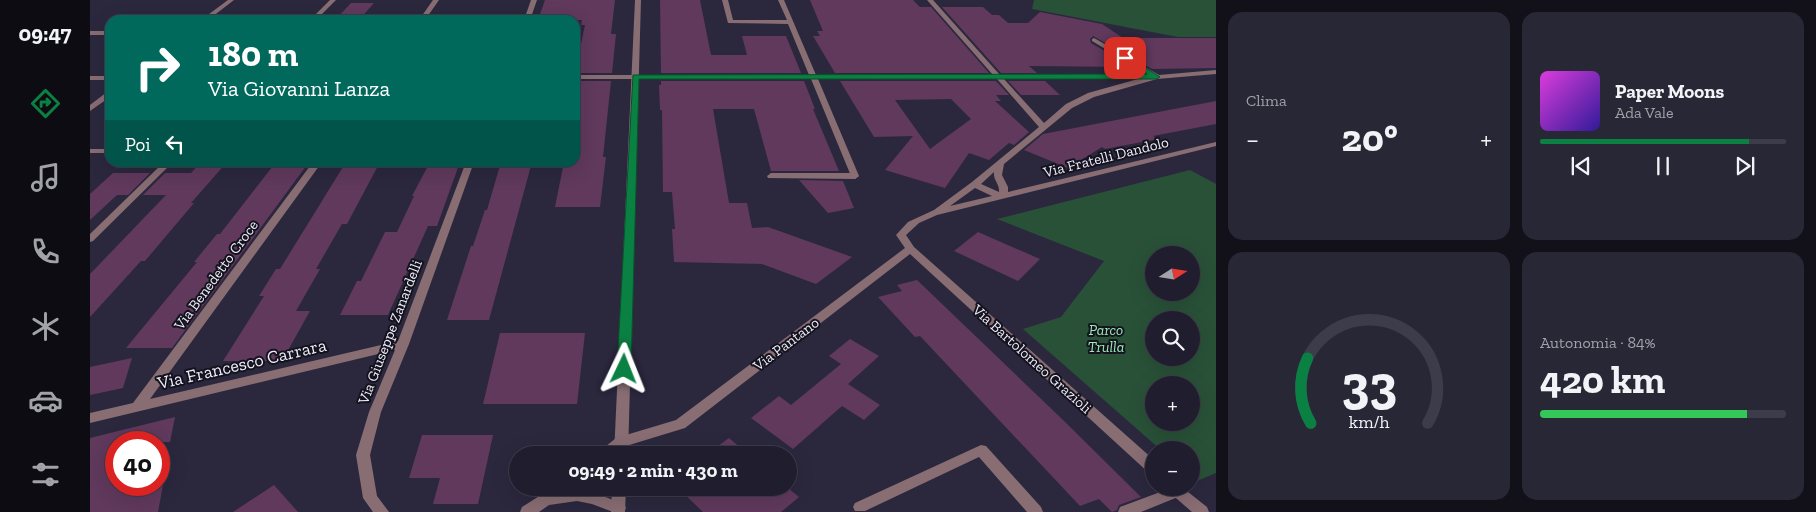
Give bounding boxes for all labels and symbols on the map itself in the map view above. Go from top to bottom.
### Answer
pin [1104,37,1146,79]
street label: Via Fratelli Dandolo [1041,133,1171,181]
street label: Via Benedetto Croce [170,217,262,334]
north arrow [1145,246,1200,301]
street label: Via Giuseppe Zanardelli [354,257,426,408]
street label: Via Bartolomeo Grazioli [968,300,1095,417]
street label: Via Pantano [749,313,823,375]
park label: Parco Trulla [1088,321,1124,356]
street label: Via Francesco Carrara [155,334,329,394]
position arrow [597,342,649,394]
speed limit sign: 40 [105,431,170,496]

